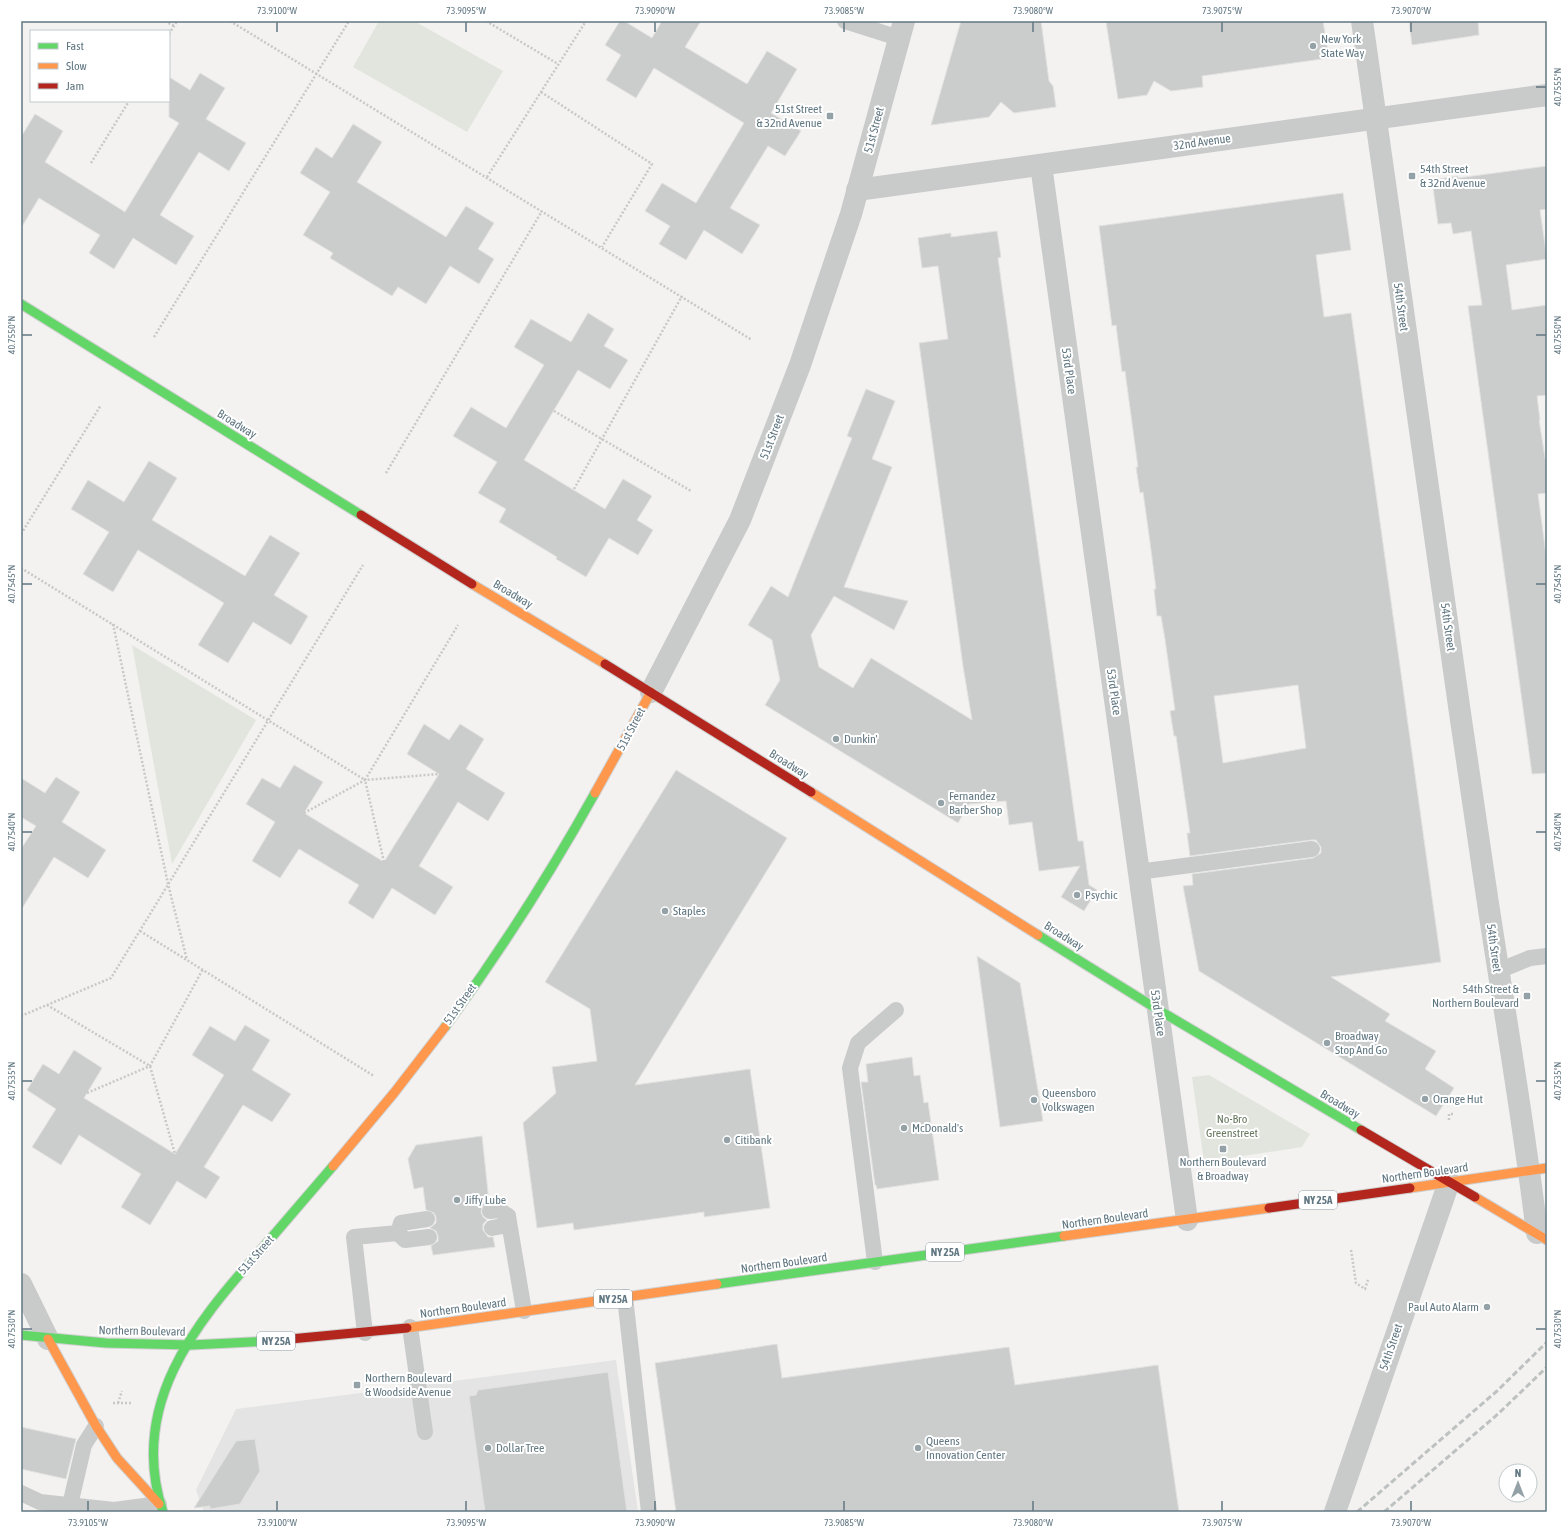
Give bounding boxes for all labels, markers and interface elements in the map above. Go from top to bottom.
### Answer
text: 73.9100°W [257,5,298,16]
text: 73.9095°W [446,5,487,16]
text: 73.9090°W [635,5,676,16]
text: 73.9085°W [824,5,865,16]
text: 73.9080°W [1013,5,1054,16]
text: 73.9075°W [1202,5,1243,16]
text: 73.9070°W [1391,5,1432,16]
legend [30,30,170,102]
place label: New York State Way [1321,32,1364,60]
text: Fast [66,39,84,53]
marker: New York State Way [1308,41,1318,51]
text: Slow [66,59,87,73]
text: 40.7555°N [1552,68,1563,106]
text: Jam [66,79,84,93]
place label: 51st Street & 32nd Avenue [756,102,823,130]
street label: 51st Street [861,105,887,154]
marker: 51st Street & 32nd Avenue [825,111,835,121]
street label: 32nd Avenue [1172,131,1232,153]
place label: 54th Street & 32nd Avenue [1420,162,1486,190]
marker: 54th Street & 32nd Avenue [1407,171,1417,181]
street label: 54th Street [1391,282,1411,333]
text: 40.7550°N [6,316,17,354]
text: 40.7550°N [1552,316,1563,354]
street label: 53rd Place [1059,347,1079,395]
street label: Broadway [215,406,259,442]
street label: 51st Street [757,412,787,461]
text: 40.7545°N [6,565,17,603]
text: 40.7545°N [1552,565,1563,603]
street label: Broadway [491,577,535,611]
street label: 54th Street [1438,602,1458,653]
street label: 53rd Place [1104,668,1124,716]
street label: 51st Street [614,705,648,753]
place label: Dunkin' [844,732,878,746]
marker: Dunkin' [831,734,841,744]
street label: Broadway [767,746,811,782]
place label: Fernandez Barber Shop [949,789,1003,817]
marker: Fernandez Barber Shop [936,798,946,808]
text: 40.7540°N [6,813,17,851]
text: 40.7540°N [1552,813,1563,851]
place label: Psychic [1085,888,1118,902]
marker: Psychic [1072,890,1082,900]
place label: Staples [673,904,706,918]
marker: Staples [660,906,670,916]
street label: Broadway [1042,918,1086,954]
street label: 54th Street [1484,923,1504,974]
street label: 51st Street [441,980,480,1027]
place label: 54th Street & Northern Boulevard [1432,982,1520,1010]
street label: 53rd Place [1148,989,1168,1037]
marker: 54th Street & Northern Boulevard [1522,991,1532,1001]
place label: Broadway Stop And Go [1335,1029,1388,1057]
marker: Broadway Stop And Go [1322,1038,1332,1048]
text: 40.7535°N [6,1062,17,1100]
text: 40.7535°N [1552,1062,1563,1100]
place label: Queensboro Volkswagen [1042,1086,1097,1114]
street label: Broadway [1318,1087,1362,1121]
place label: Orange Hut [1433,1092,1483,1106]
marker: Orange Hut [1420,1094,1430,1104]
marker: Queensboro Volkswagen [1029,1095,1039,1105]
park label: No-Bro Greenstreet [1206,1112,1259,1140]
place label: McDonald's [912,1121,963,1135]
marker: McDonald's [899,1123,909,1133]
place label: Citibank [735,1133,772,1147]
marker: Citibank [722,1135,732,1145]
marker: Northern Boulevard & Broadway [1218,1144,1228,1154]
place label: Northern Boulevard & Broadway [1179,1155,1267,1183]
street label: Northern Boulevard [1381,1160,1469,1186]
road number: NY 25A [1299,1191,1337,1209]
place label: Jiffy Lube [465,1193,506,1207]
marker: Jiffy Lube [452,1195,462,1205]
street label: Northern Boulevard [1061,1206,1149,1232]
street label: 51st Street [235,1232,277,1277]
road number: NY 25A [926,1243,964,1261]
street label: Northern Boulevard [740,1250,828,1276]
road number: NY 25A [594,1290,632,1308]
street label: Northern Boulevard [419,1295,507,1321]
place label: Paul Auto Alarm [1408,1300,1479,1314]
marker: Paul Auto Alarm [1482,1302,1492,1312]
text: 40.7530°N [6,1310,17,1348]
text: 40.7530°N [1552,1310,1563,1348]
street label: 54th Street [1376,1321,1406,1372]
street label: Northern Boulevard [98,1323,186,1339]
road number: NY 25A [257,1332,295,1350]
place label: Northern Boulevard & Woodside Avenue [365,1371,452,1399]
marker: Northern Boulevard & Woodside Avenue [352,1380,362,1390]
place label: Queens Innovation Center [926,1434,1005,1462]
place label: Dollar Tree [496,1441,544,1455]
marker: Dollar Tree [483,1443,493,1453]
marker: Queens Innovation Center [913,1443,923,1453]
north arrow [1498,1463,1538,1503]
text: N [1515,1467,1521,1479]
text: 73.9105°W [68,1517,109,1528]
text: 73.9100°W [257,1517,298,1528]
text: 73.9095°W [446,1517,487,1528]
text: 73.9090°W [635,1517,676,1528]
text: 73.9085°W [824,1517,865,1528]
text: 73.9080°W [1013,1517,1054,1528]
text: 73.9075°W [1202,1517,1243,1528]
text: 73.9070°W [1391,1517,1432,1528]

